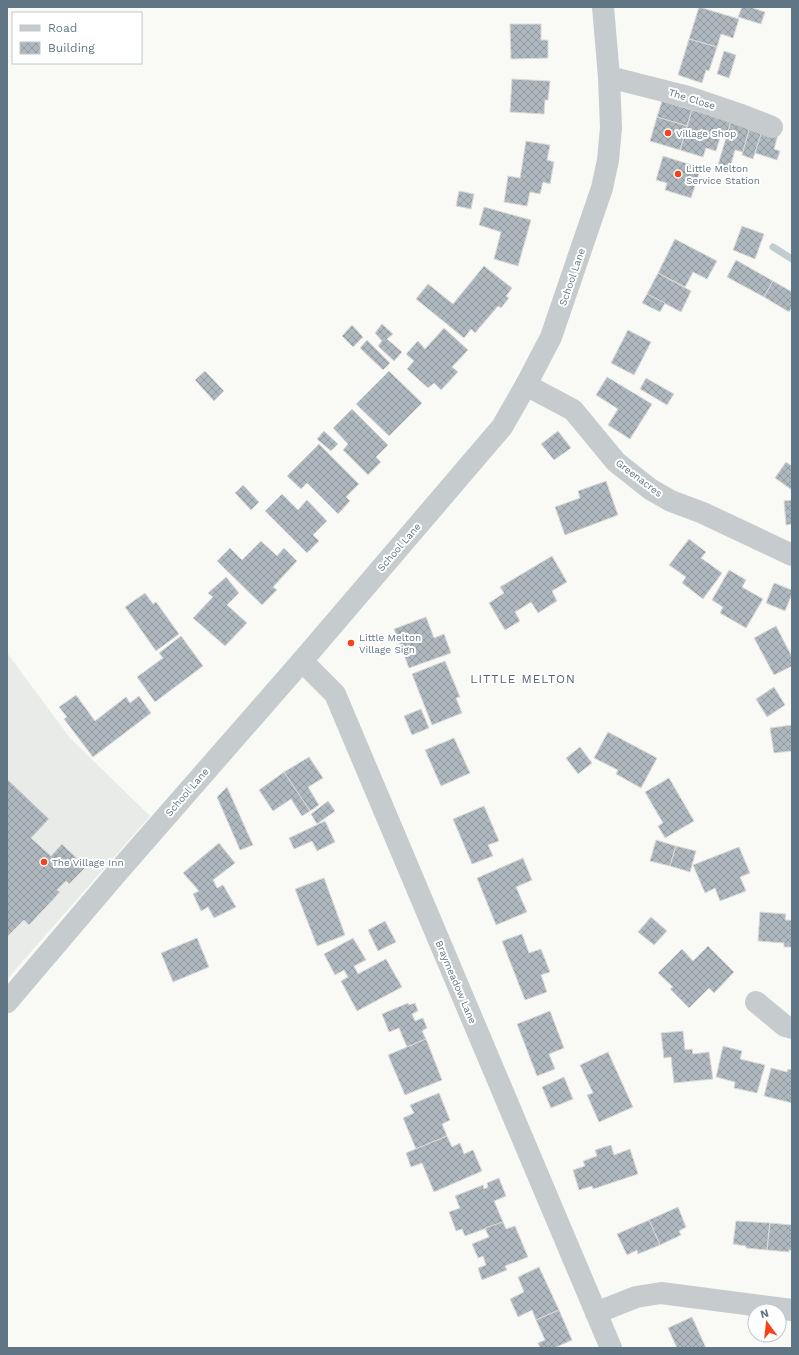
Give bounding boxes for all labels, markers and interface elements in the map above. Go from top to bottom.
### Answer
legend [12,12,142,64]
text: Road [48,21,77,35]
text: Building [48,41,95,55]
street label: The Close [667,87,717,111]
marker: Village Shop [663,128,673,138]
place label: Village Shop [676,128,736,139]
place label: Little Melton Service Station [686,163,760,186]
marker: Little Melton Service Station [673,169,683,179]
street label: School Lane [557,247,587,307]
street label: Greenacres [614,457,664,499]
street label: School Lane [375,521,423,573]
place label: Little Melton Village Sign [359,632,421,655]
marker: Little Melton Village Sign [346,638,356,648]
district label: LITTLE MELTON [470,672,576,686]
street label: School Lane [163,766,211,818]
marker: The Village Inn [39,857,49,867]
place label: The Village Inn [52,857,124,868]
street label: Braymeadow Lane [434,939,479,1025]
north arrow [747,1303,787,1343]
text: N [759,1306,770,1321]

